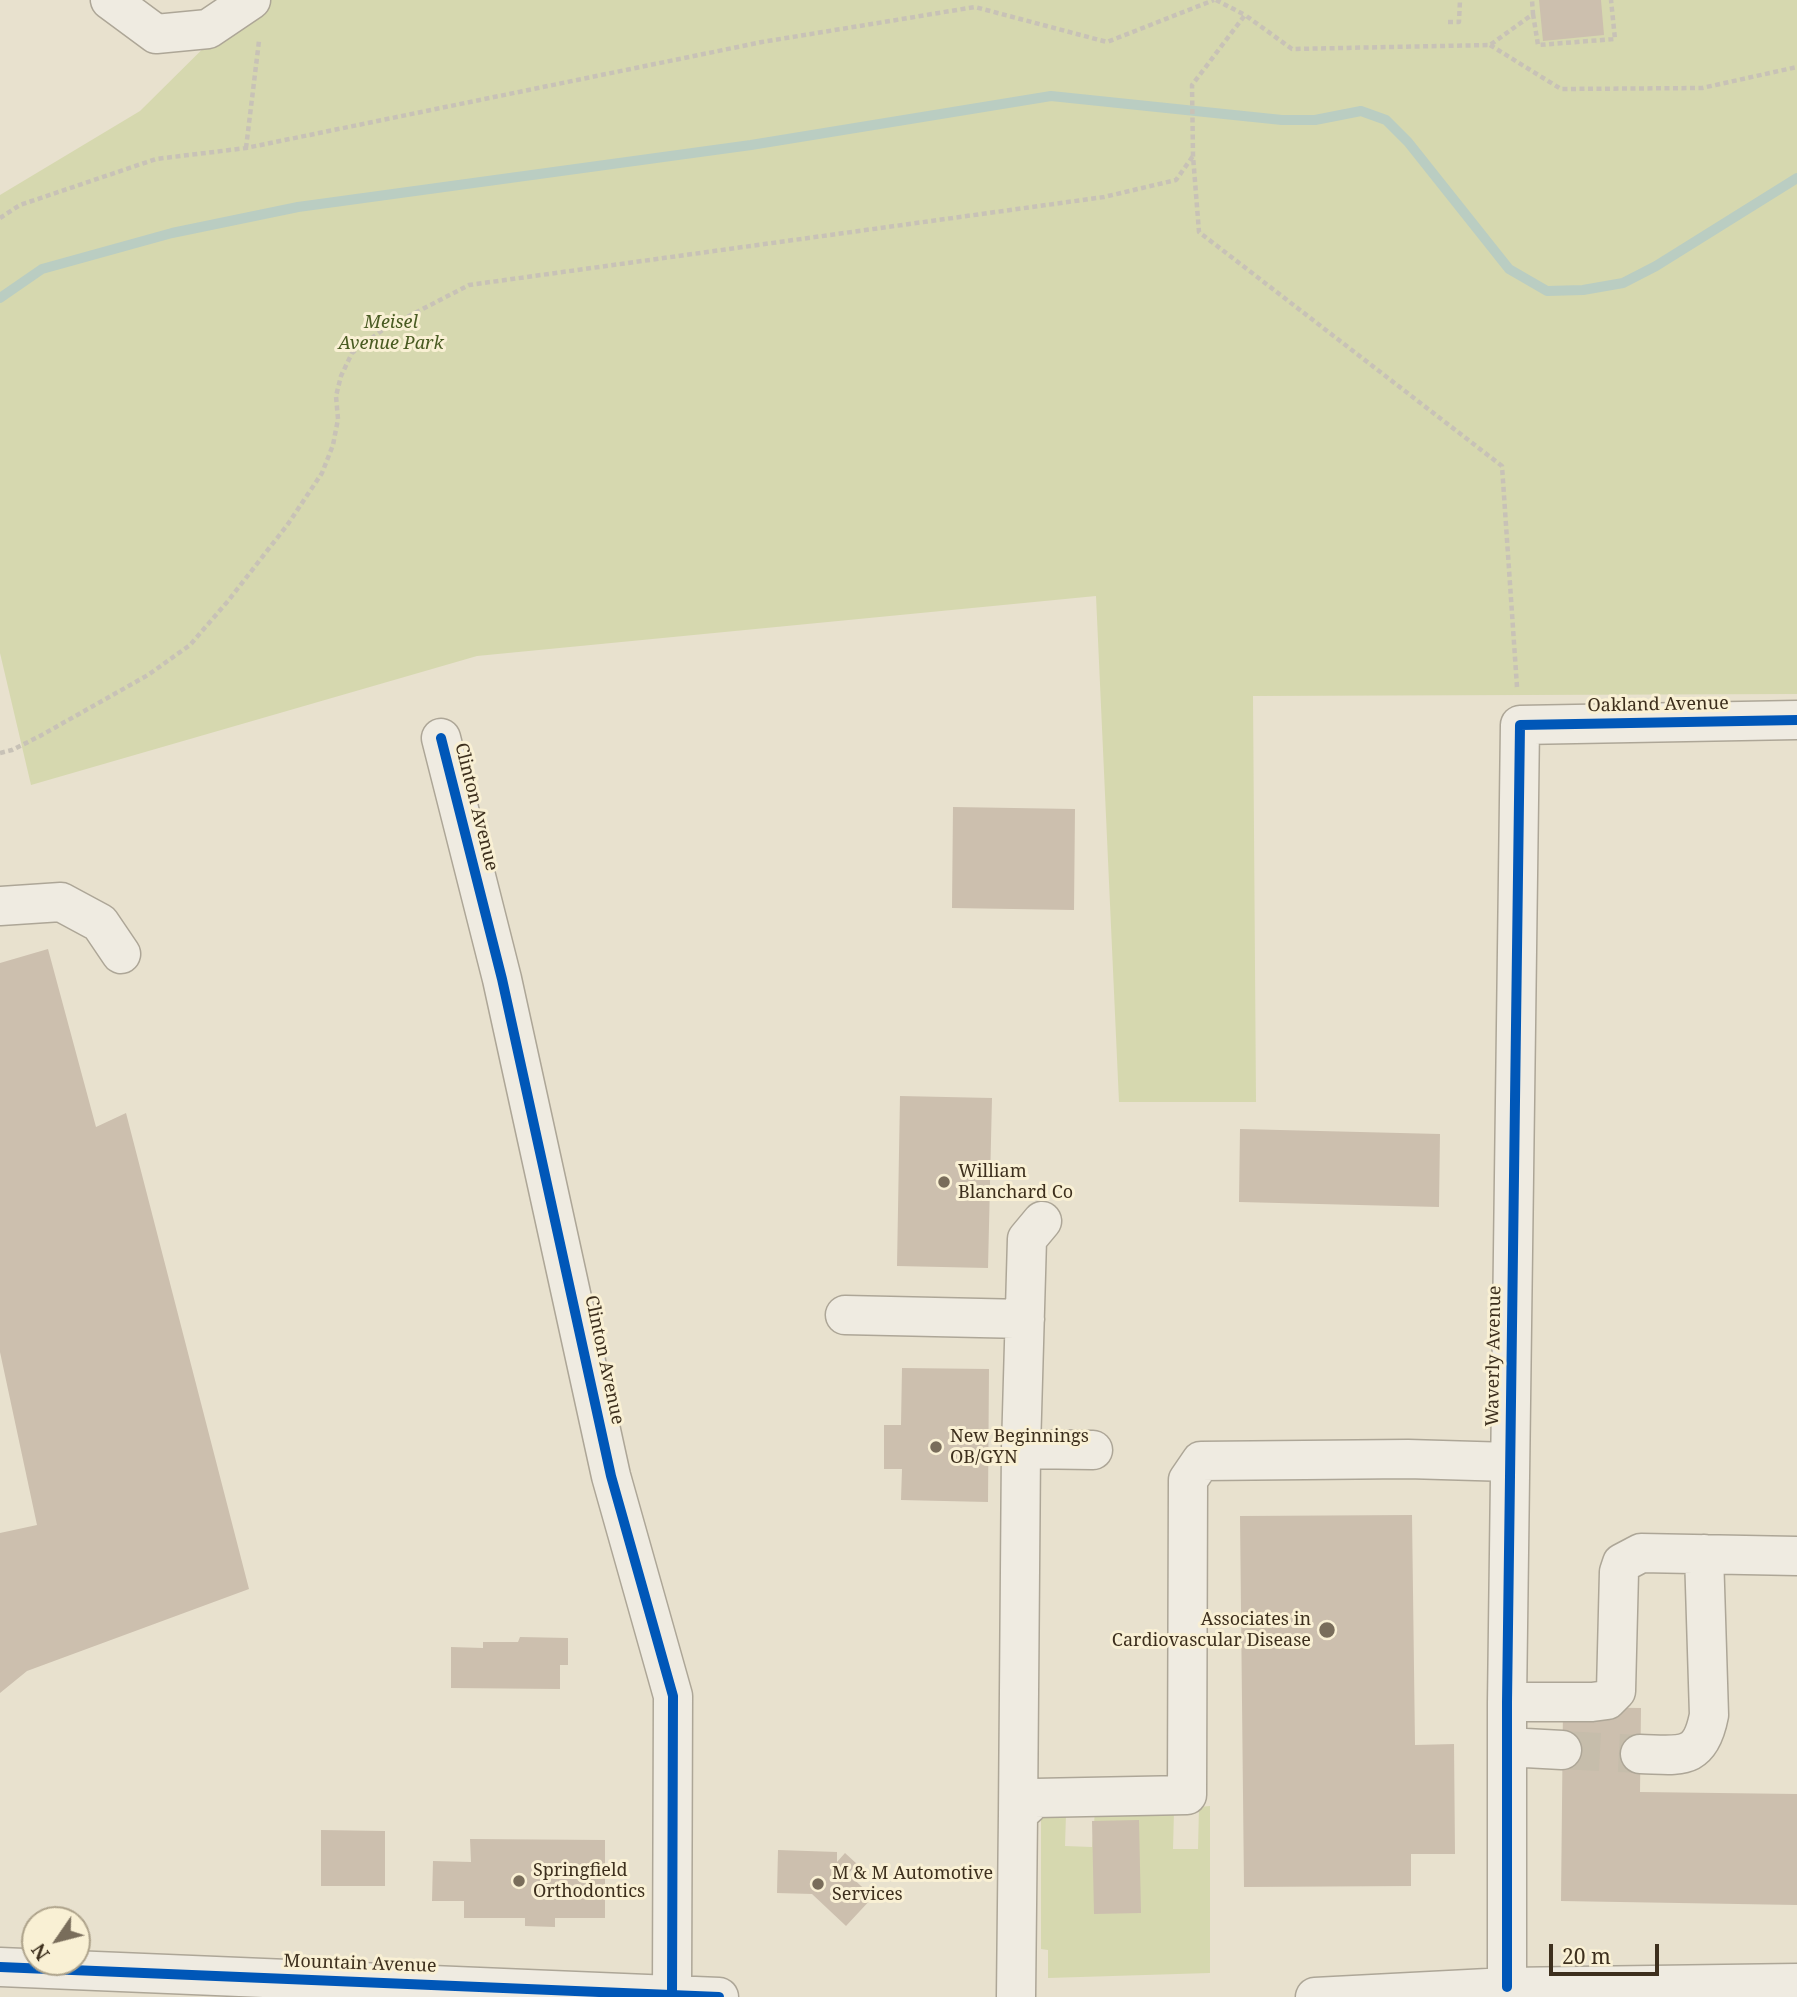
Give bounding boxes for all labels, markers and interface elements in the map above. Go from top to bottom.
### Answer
park label: Meisel Avenue Park [338,312,444,354]
street label: Oakland Avenue [1587,693,1729,717]
street label: Clinton Avenue [450,741,502,873]
place label: William Blanchard Co [958,1161,1073,1204]
marker: William Blanchard Co [936,1174,952,1190]
street label: Waverly Avenue [1482,1285,1506,1427]
street label: Clinton Avenue [580,1294,628,1426]
place label: New Beginnings OB/GYN [950,1426,1089,1468]
marker: New Beginnings OB/GYN [928,1439,944,1455]
place label: Associates in Cardiovascular Disease [1112,1609,1311,1652]
marker: Associates in Cardiovascular Disease [1317,1620,1337,1640]
place label: Springfield Orthodontics [533,1860,645,1902]
place label: M & M Automotive Services [832,1863,993,1906]
marker: Springfield Orthodontics [511,1873,527,1889]
marker: M & M Automotive Services [810,1876,826,1892]
north arrow [21,1906,91,1976]
scale bar [1552,1930,1662,1974]
text: N [25,1938,55,1965]
text: 20 m [1562,1942,1611,1970]
street label: Mountain Avenue [283,1951,437,1977]

